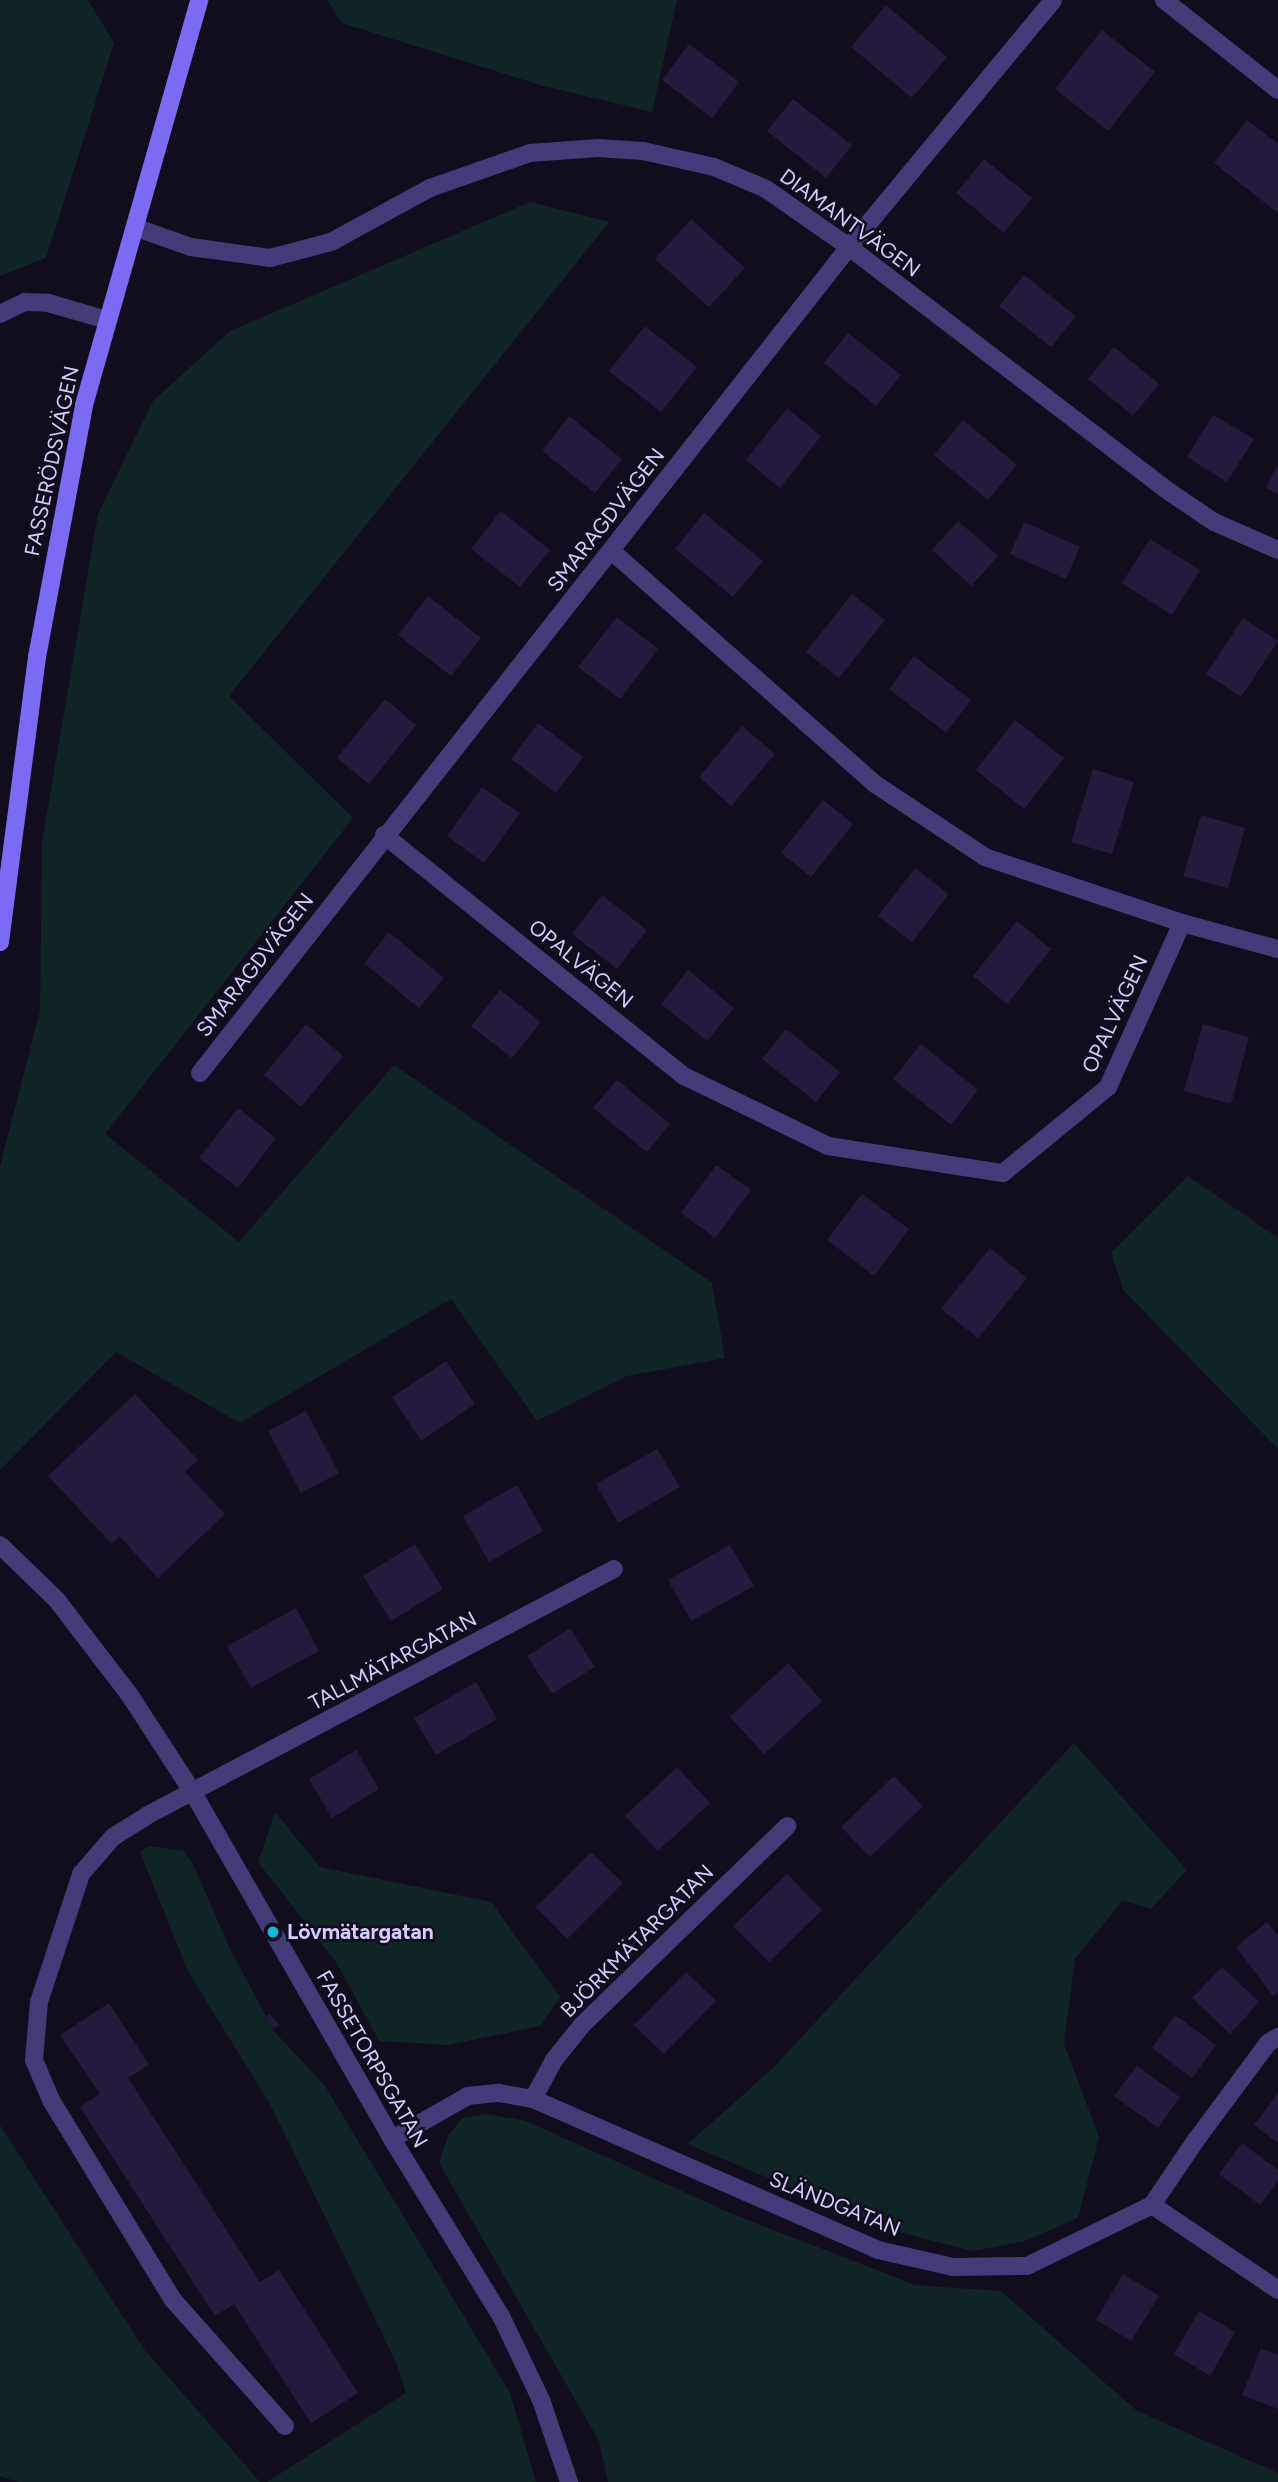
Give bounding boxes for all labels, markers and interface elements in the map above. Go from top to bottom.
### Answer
street label: DIAMANTVÄGEN [775,164,925,282]
street label: FASSERÖDSVÄGEN [20,363,84,559]
street label: SMARAGDVÄGEN [542,443,670,597]
street label: SMARAGDVÄGEN [191,888,319,1042]
street label: OPALVÄGEN [524,914,638,1014]
street label: OPALVÄGEN [1077,951,1153,1077]
street label: TALLMÄTARGATAN [305,1606,481,1716]
street label: BJÖRKMÄTARGATAN [555,1859,719,2023]
place label: Lövmätargatan [287,1919,434,1945]
marker: Lövmätargatan [265,1924,281,1940]
street label: FASSETORPSGATAN [311,1966,433,2152]
street label: SLÄNDGATAN [766,2166,904,2242]

